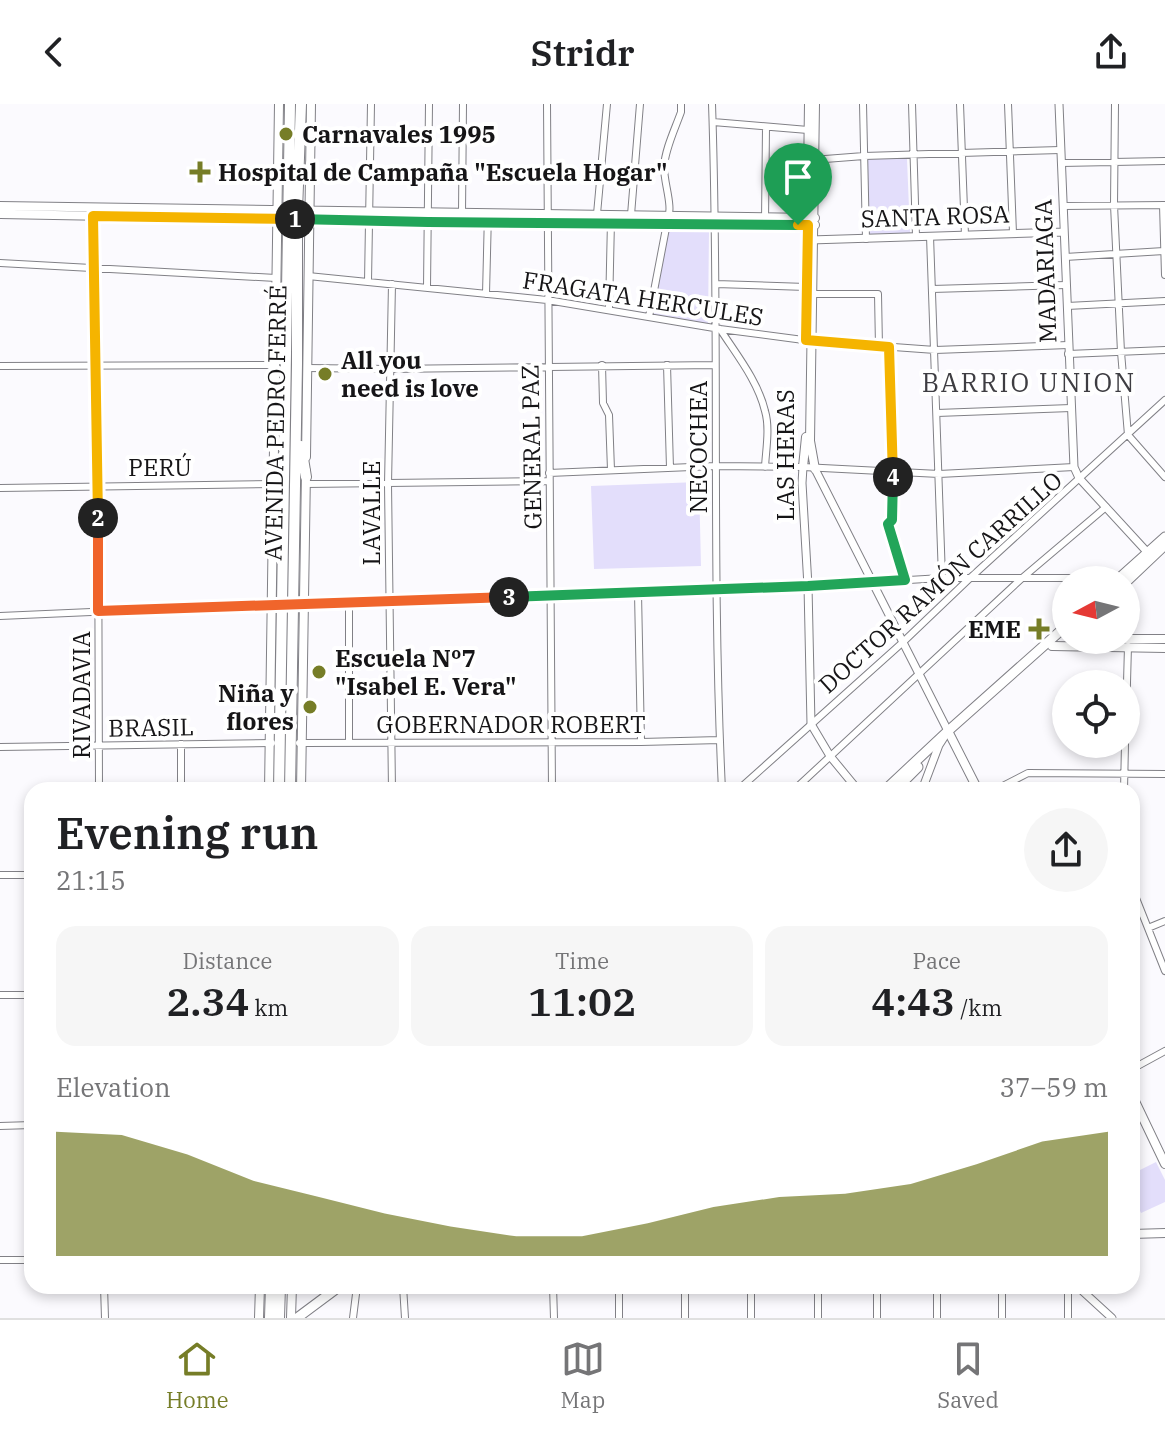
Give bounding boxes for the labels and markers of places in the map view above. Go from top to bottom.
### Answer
place label: Carnavales 1995 [302,118,496,150]
marker: Carnavales 1995 [277,125,295,143]
pin [764,143,832,225]
place label: Hospital de Campaña "Escuela Hogar" [218,156,667,188]
marker: Hospital de Campaña "Escuela Hogar" [189,161,211,183]
pin: 1 [275,199,315,239]
place label: All you need is love [341,344,479,404]
marker: All you need is love [316,365,334,383]
pin: 4 [873,457,913,497]
pin: 2 [78,498,118,538]
pin: 3 [489,577,529,617]
place label: EME [968,613,1021,645]
marker: EME [1028,618,1050,640]
place label: Escuela Nº7 "Isabel E. Vera" [335,642,516,702]
marker: Escuela Nº7 "Isabel E. Vera" [310,663,328,681]
place label: Niña y flores [218,677,294,737]
marker: Niña y flores [301,698,319,716]

